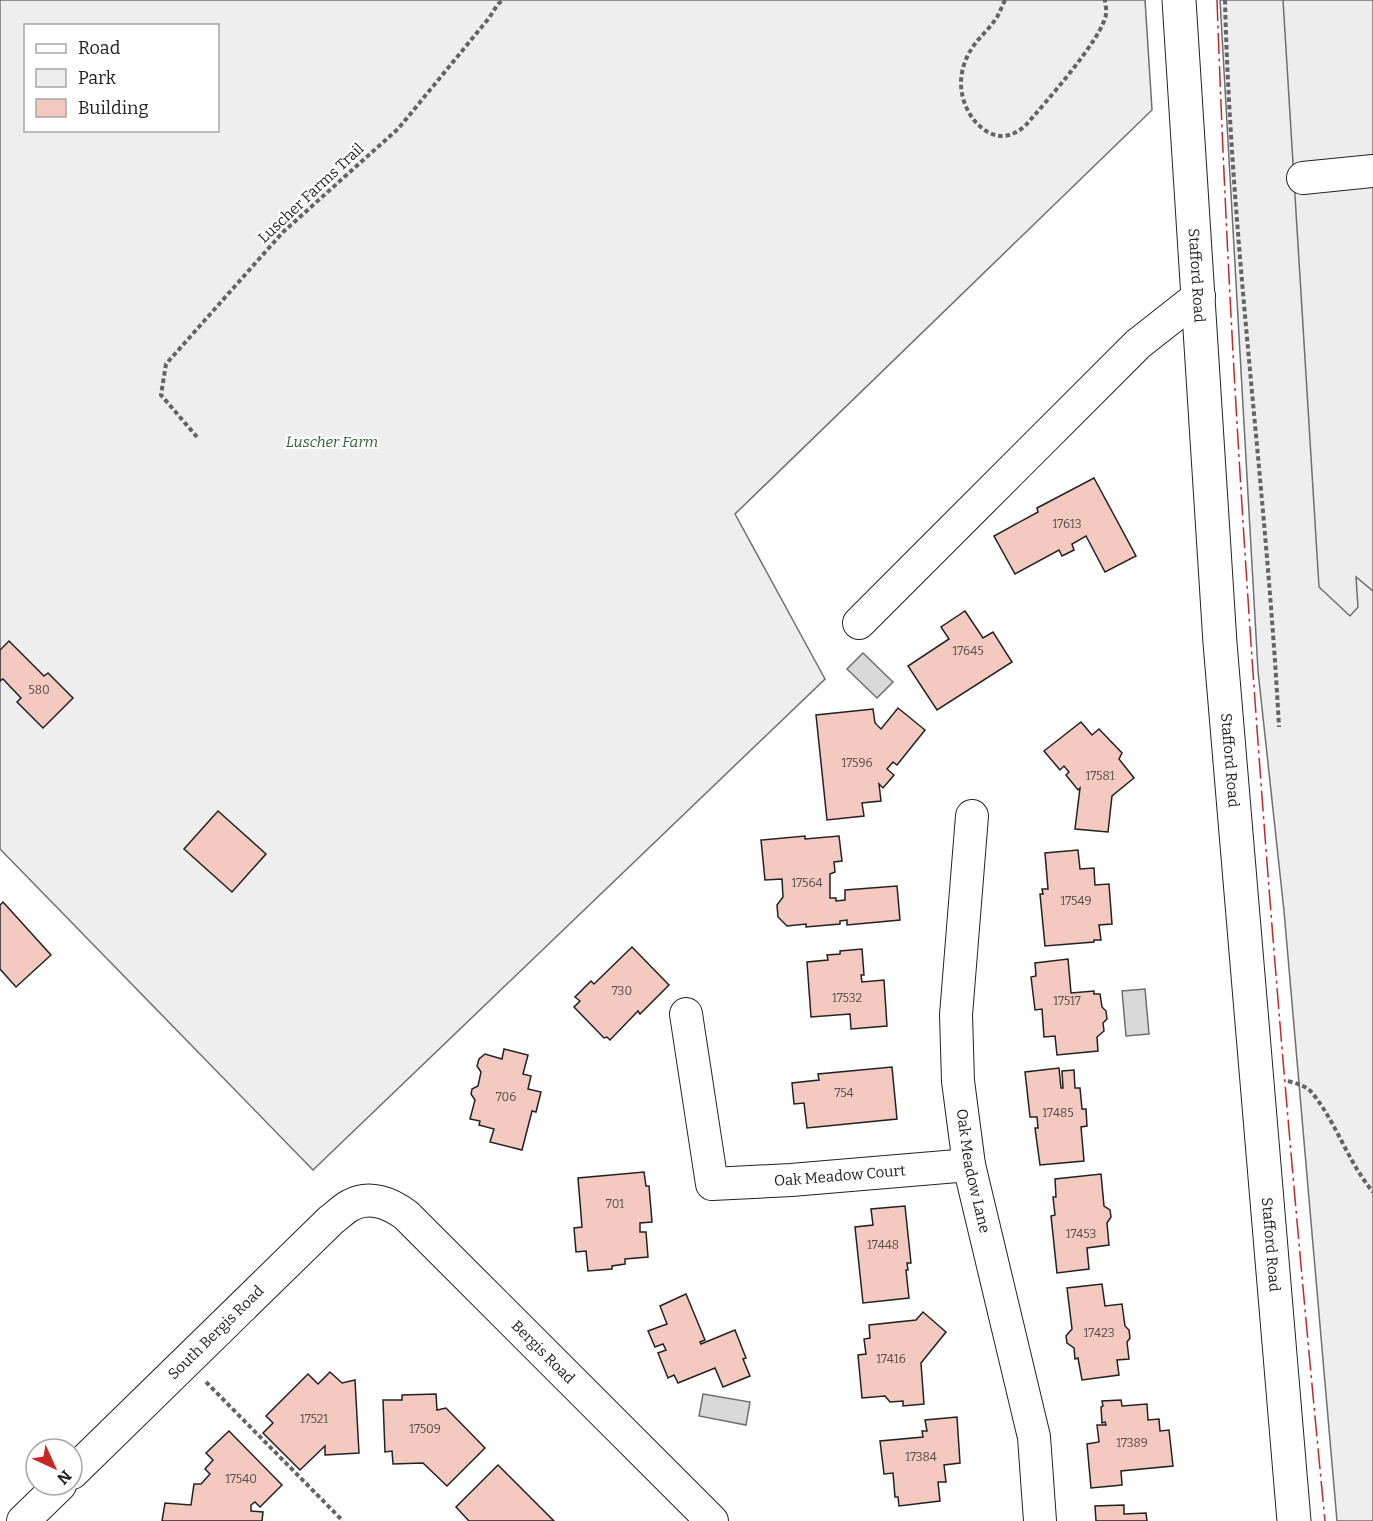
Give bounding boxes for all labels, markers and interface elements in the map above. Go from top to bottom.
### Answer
legend [24,24,219,132]
text: Road [78,37,121,59]
text: Park [78,67,117,89]
text: Building [78,97,149,119]
street label: Luscher Farms Trail [254,139,368,247]
street label: Stafford Road [1185,228,1209,323]
park label: Luscher Farm [286,433,378,451]
house number: 17613 [1052,517,1082,531]
house number: 17645 [952,644,984,658]
house number: 580 [28,683,50,697]
street label: Stafford Road [1217,712,1243,808]
house number: 17596 [842,756,872,770]
house number: 17581 [1085,769,1115,783]
house number: 17564 [791,876,823,890]
house number: 17549 [1060,894,1092,908]
house number: 730 [612,984,632,998]
house number: 17532 [832,991,862,1005]
house number: 17517 [1053,994,1081,1008]
house number: 754 [834,1086,854,1100]
house number: 706 [496,1090,516,1104]
house number: 17485 [1042,1106,1074,1120]
street label: Oak Meadow Lane [953,1108,994,1235]
street label: Oak Meadow Court [774,1161,907,1190]
house number: 701 [606,1197,624,1211]
street label: Stafford Road [1258,1197,1284,1293]
house number: 17453 [1066,1227,1096,1241]
house number: 17448 [867,1238,899,1252]
street label: South Bergis Road [164,1282,267,1383]
street label: Bergis Road [508,1317,579,1388]
house number: 17423 [1083,1326,1115,1340]
house number: 17416 [876,1352,906,1366]
house number: 17521 [300,1412,328,1426]
house number: 17509 [409,1422,441,1436]
house number: 17389 [1116,1436,1148,1450]
north arrow [24,1437,84,1497]
house number: 17384 [905,1450,937,1464]
text: N [53,1466,75,1488]
house number: 17540 [225,1472,257,1486]

